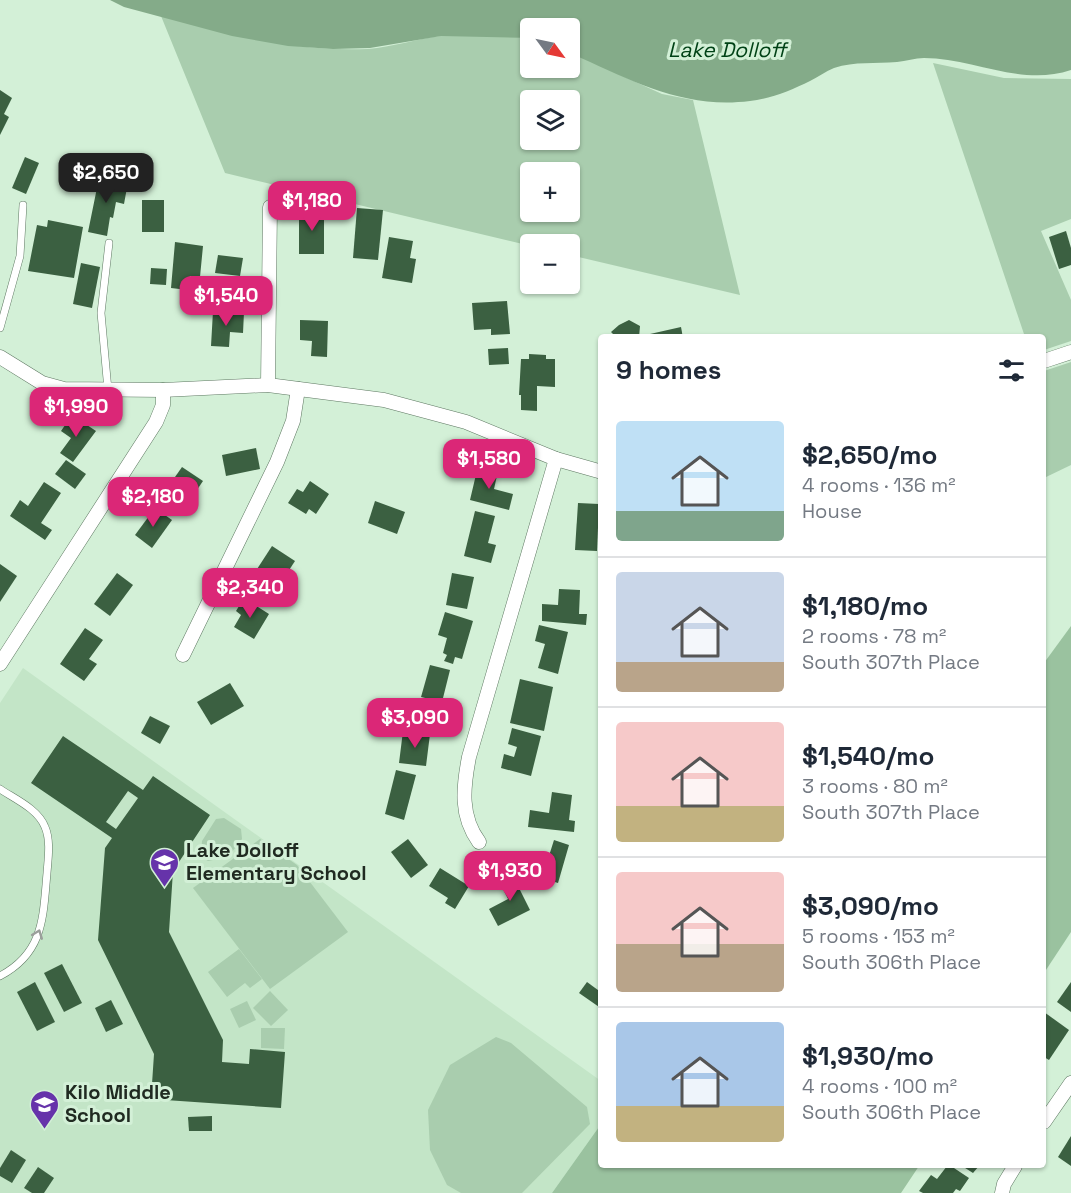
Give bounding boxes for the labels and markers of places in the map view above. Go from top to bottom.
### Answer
pin: $2,650 [57,153,155,204]
pin: $1,180 [263,181,361,232]
pin: $1,540 [177,276,275,327]
pin: $1,990 [27,387,125,438]
pin: $1,580 [440,439,538,490]
pin: $2,180 [104,477,202,528]
pin: $2,340 [201,568,299,619]
pin: $3,090 [366,698,464,749]
place label: Lake Dolloff Elementary School [186,837,367,886]
school or university icon: Lake Dolloff Elementary School [149,846,181,888]
pin: $1,930 [461,851,559,902]
place label: Kilo Middle School [65,1079,171,1128]
school or university icon: Kilo Middle School [28,1088,60,1130]

